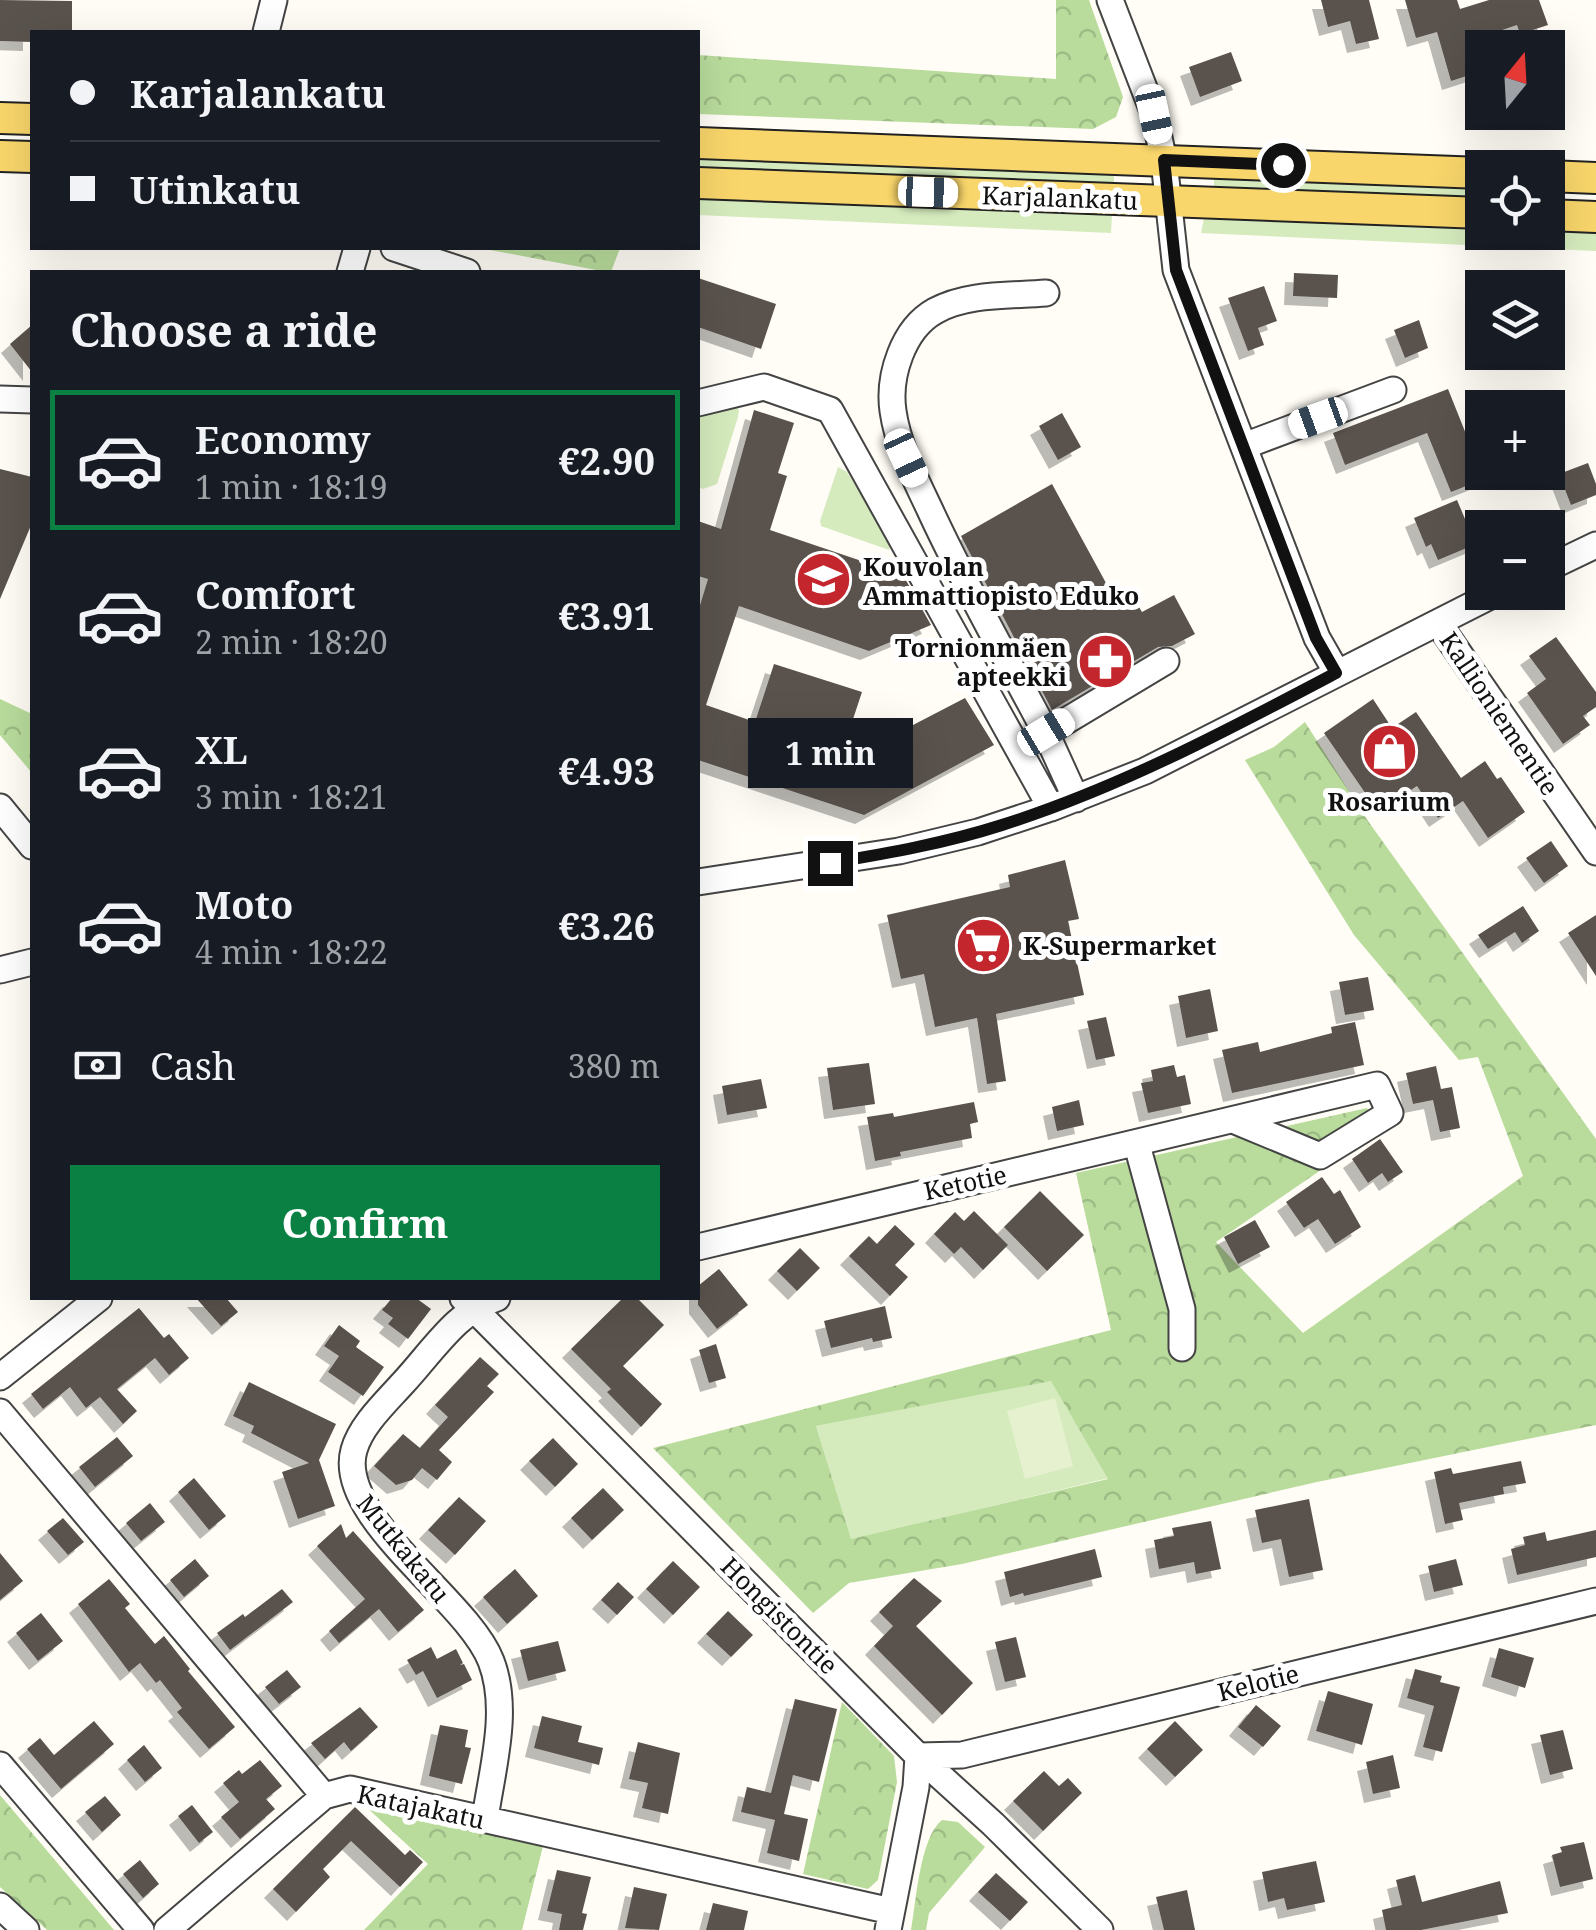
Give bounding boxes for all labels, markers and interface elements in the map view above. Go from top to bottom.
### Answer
north arrow [1465,30,1565,130]
map controls [1465,30,1565,610]
text: Karjalankatu [130,67,386,119]
car [1133,82,1175,146]
route start [1261,143,1306,188]
button: locate [1465,150,1565,250]
text: Utinkatu [130,163,300,215]
car [897,176,959,208]
street label: Karjalankatu [981,177,1139,217]
button: layers [1465,270,1565,370]
text: Choose a ride [70,299,378,360]
button: + [1465,390,1565,490]
car [1285,394,1351,442]
text: Economy [195,413,371,465]
icon: car [75,415,165,505]
car [880,424,932,492]
text: €2.90 [558,434,655,486]
text: 1 min · 18:19 [195,465,388,508]
button: − [1465,510,1565,610]
place label: Kouvolan Ammattiopisto Eduko [863,549,1139,612]
school or university icon: Kouvolan Ammattiopisto Eduko [794,550,854,610]
text: Comfort [195,568,355,620]
icon: car [75,570,165,660]
text: €3.91 [558,589,655,641]
text: 2 min · 18:20 [195,620,388,663]
street label: Kallioniementie [1433,625,1567,801]
place label: Tornionmäen apteekki [895,630,1067,693]
pharmacy icon: Tornionmäen apteekki [1076,631,1136,691]
car [1013,704,1079,760]
callout: 1 min [748,718,912,788]
shop icon: Rosarium [1359,722,1419,782]
text: XL [195,723,248,775]
icon: car [75,725,165,815]
text: 1 min [785,731,876,774]
text: €4.93 [558,744,655,796]
text: 3 min · 18:21 [195,775,388,818]
place label: Rosarium [1327,784,1451,818]
route end [808,841,853,886]
text: Moto [195,878,293,930]
icon: car [75,880,165,970]
text: €3.26 [558,899,655,951]
supermarket icon: K-Supermarket [954,915,1014,975]
place label: K-Supermarket [1023,928,1216,962]
text: 4 min · 18:22 [195,930,388,973]
icon: cash [70,1038,125,1093]
text: Cash [150,1039,236,1091]
text: 380 m [568,1044,660,1087]
street label: Ketotie [920,1157,1010,1207]
button: Confirm [70,1165,660,1280]
street label: Mutkakatu [350,1487,458,1609]
street label: Hongistontie [714,1549,846,1681]
street label: Kelotie [1214,1655,1302,1709]
street label: Katajakatu [354,1776,488,1836]

